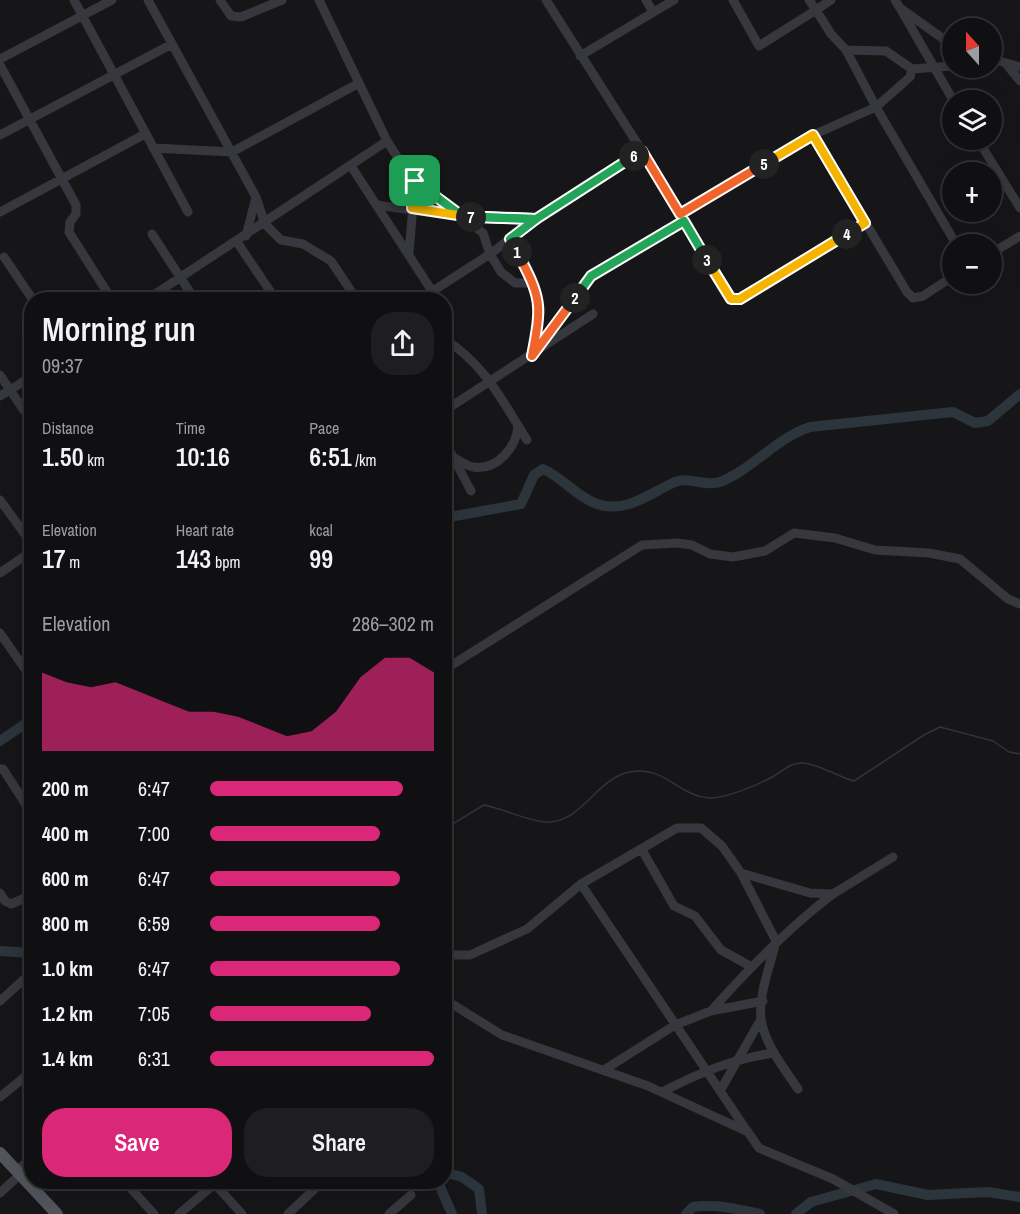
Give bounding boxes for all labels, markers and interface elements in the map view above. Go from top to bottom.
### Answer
north arrow [942,18,1002,78]
map controls [942,18,1002,294]
button: layers [942,90,1002,150]
pin: 6 [619,141,649,171]
text: 6 [630,145,638,167]
pin: 5 [749,149,779,179]
text: 5 [760,153,768,175]
pin [389,155,440,206]
button: + [942,162,1002,222]
icon: arrive [398,164,431,197]
pin: 7 [456,202,486,232]
text: 7 [467,206,475,228]
pin: 4 [832,219,862,249]
text: 4 [843,223,851,245]
button: − [942,234,1002,294]
pin: 1 [502,237,532,267]
text: 1 [513,241,521,263]
pin: 3 [692,245,722,275]
text: 3 [703,249,711,271]
pin: 2 [560,283,590,313]
text: 2 [571,287,579,309]
text: Morning run [42,307,196,351]
button: share [371,312,434,375]
text: 09:37 [42,352,83,379]
text: Distance [42,417,94,439]
text: Time [176,417,205,439]
text: Pace [309,417,339,439]
text: 1.50 [42,439,84,474]
text: 10:16 [176,439,230,474]
text: 6:51 [309,439,352,474]
text: km [84,449,105,471]
text: /km [352,449,376,471]
text: Elevation [42,519,97,541]
text: Heart rate [176,519,234,541]
text: kcal [309,519,333,541]
text: 17 [42,541,66,576]
text: 143 [176,541,211,576]
text: 99 [309,541,333,576]
text: m [66,551,80,573]
text: bpm [211,551,240,573]
text: Elevation [42,610,110,637]
text: 286–302 m [352,610,434,637]
text: 200 m [42,775,89,802]
text: 6:47 [138,775,170,802]
text: 400 m [42,820,89,847]
text: 7:00 [138,820,170,847]
text: 600 m [42,865,89,892]
text: 6:47 [138,865,170,892]
text: 800 m [42,910,89,937]
text: 6:59 [138,910,170,937]
text: 1.0 km [42,955,93,982]
text: 6:47 [138,955,170,982]
text: 1.2 km [42,1000,93,1027]
text: 7:05 [138,1000,170,1027]
text: 1.4 km [42,1045,93,1072]
text: 6:31 [138,1045,170,1072]
button: Save [42,1108,232,1177]
button: Share [244,1108,434,1177]

